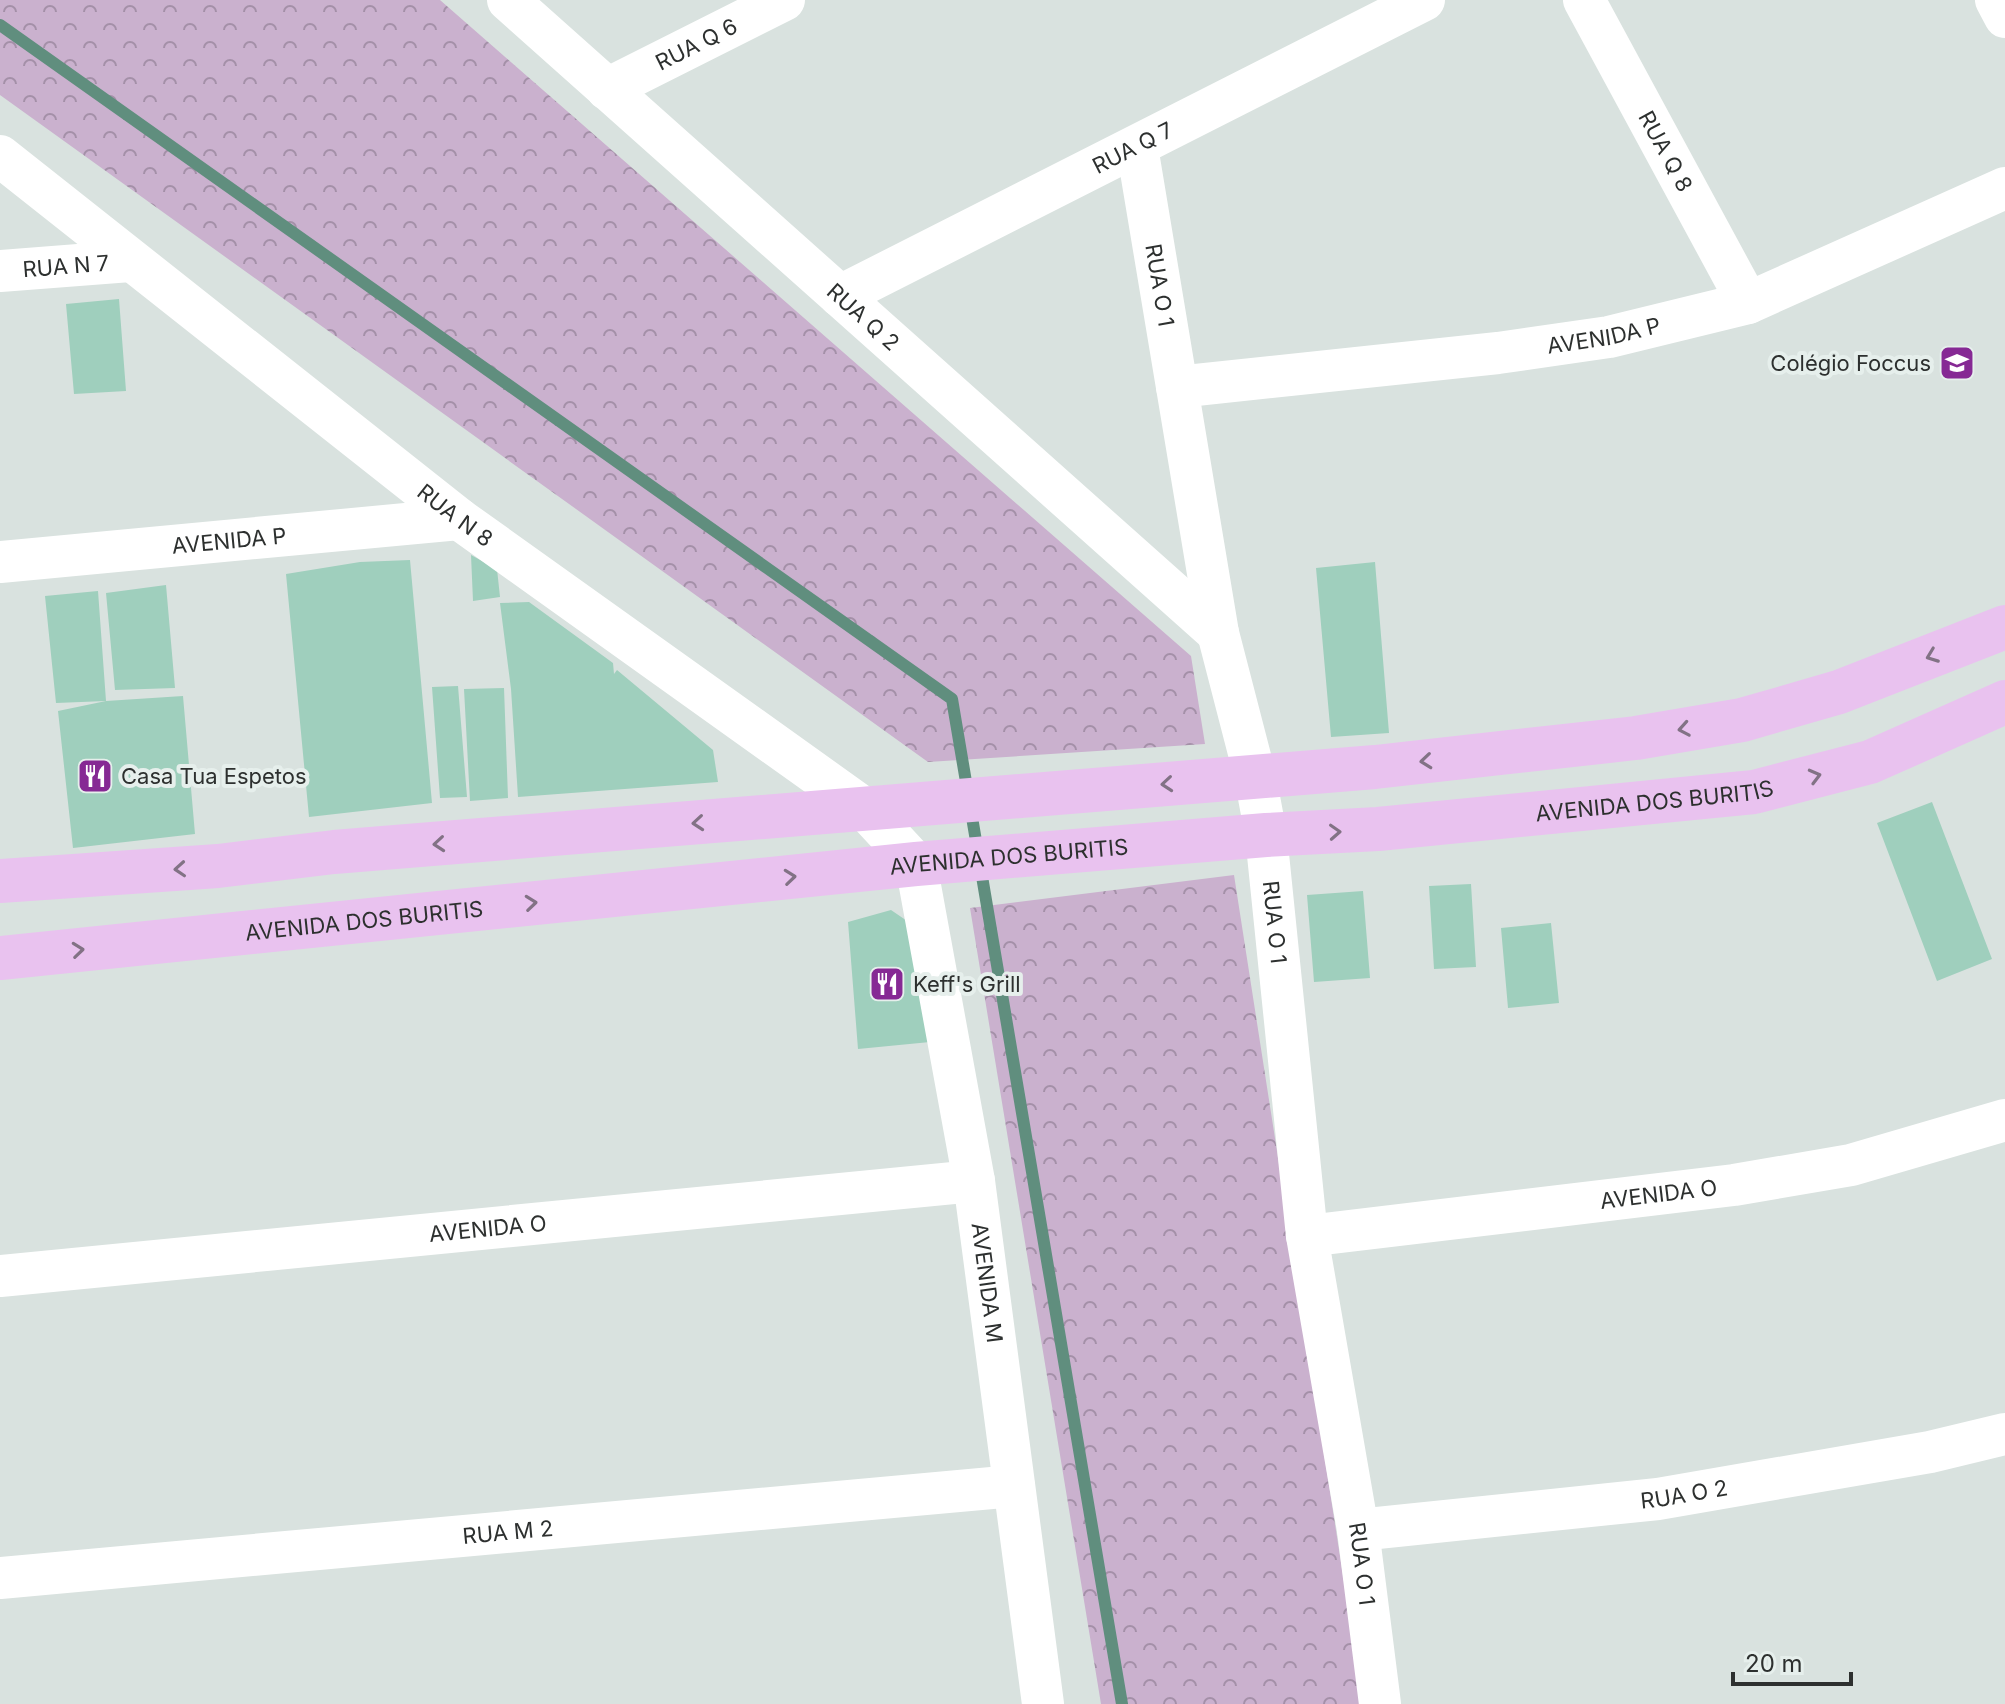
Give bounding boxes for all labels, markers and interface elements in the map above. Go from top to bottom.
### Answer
street label: RUA Q 6 [651,13,742,75]
street label: RUA Q 8 [1633,106,1698,196]
street label: RUA Q 7 [1088,116,1177,179]
street label: RUA O 1 [1140,242,1180,328]
street label: RUA N 7 [22,250,110,282]
street label: RUA Q 2 [822,278,905,356]
street label: AVENIDA P [1545,312,1663,359]
school or university icon: Colégio Foccus [1938,344,1976,382]
place label: Colégio Foccus [1770,350,1931,376]
street label: RUA N 8 [412,478,498,552]
street label: AVENIDA P [170,522,288,559]
one-way arrow [1926,646,1940,662]
one-way arrow [1677,720,1691,737]
one-way arrow [1419,753,1432,770]
restaurant icon: Casa Tua Espetos [76,757,114,795]
place label: Casa Tua Espetos [121,763,307,789]
one-way arrow [1807,769,1821,786]
street label: AVENIDA DOS BURITIS [1534,774,1776,826]
one-way arrow [1160,775,1173,792]
one-way arrow [691,814,704,831]
one-way arrow [1329,823,1342,840]
street label: AVENIDA DOS BURITIS [888,833,1129,880]
one-way arrow [432,835,445,852]
one-way arrow [173,860,186,877]
one-way arrow [784,869,797,886]
street label: RUA O 1 [1258,879,1292,965]
street label: AVENIDA DOS BURITIS [244,895,484,946]
one-way arrow [525,895,538,912]
one-way arrow [71,942,84,959]
restaurant icon: Keff's Grill [868,965,906,1003]
place label: Keff's Grill [913,971,1021,997]
street label: AVENIDA O [1598,1174,1719,1214]
street label: AVENIDA O [428,1210,548,1247]
street label: AVENIDA M [967,1221,1008,1344]
street label: RUA O 2 [1639,1474,1730,1514]
street label: RUA M 2 [461,1515,554,1549]
street label: RUA O 1 [1344,1520,1380,1607]
scale bar [1733,1636,1851,1686]
text: 20 m [1745,1649,1803,1678]

